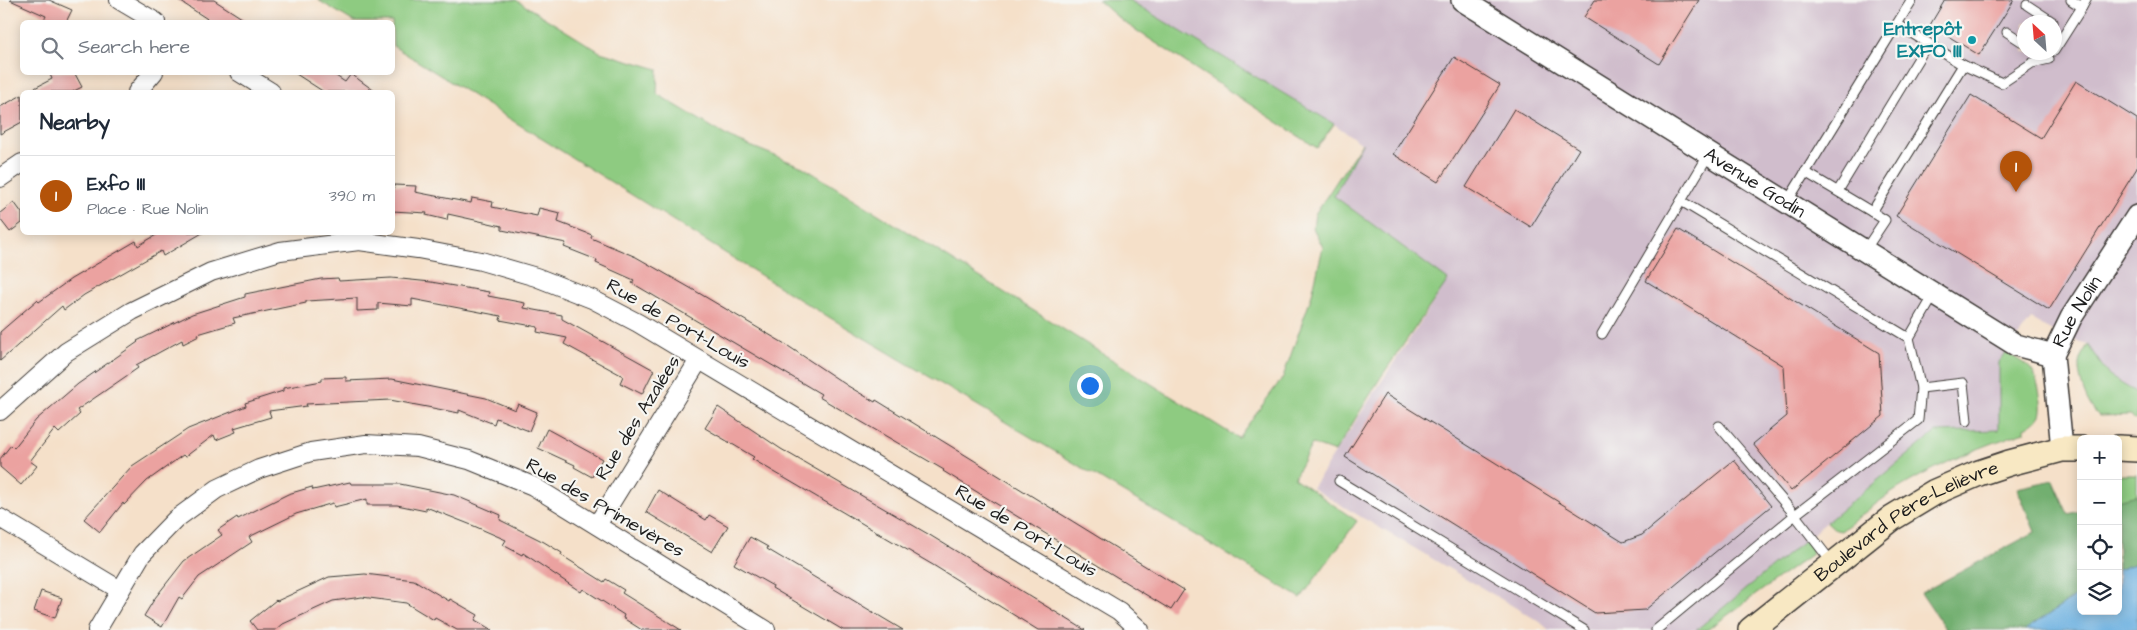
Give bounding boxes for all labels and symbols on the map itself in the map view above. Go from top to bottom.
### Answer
north arrow [2017,15,2062,60]
place label: Entrepôt EXFO III [1884,16,1962,65]
marker: Entrepôt EXFO III [1966,34,1978,46]
street label: Avenue Godin [1699,140,1811,224]
pin: 1 [2000,151,2032,192]
street label: Rue Nolin [2045,270,2108,352]
street label: Rue de Port-Louis [601,272,755,376]
street label: Rue des Azalées [589,350,687,486]
your location [1077,373,1103,399]
street label: Rue des Primevères [521,452,689,564]
street label: Boulevard Père-Lelièvre [1808,454,2002,588]
street label: Rue de Port-Louis [950,478,1102,584]

